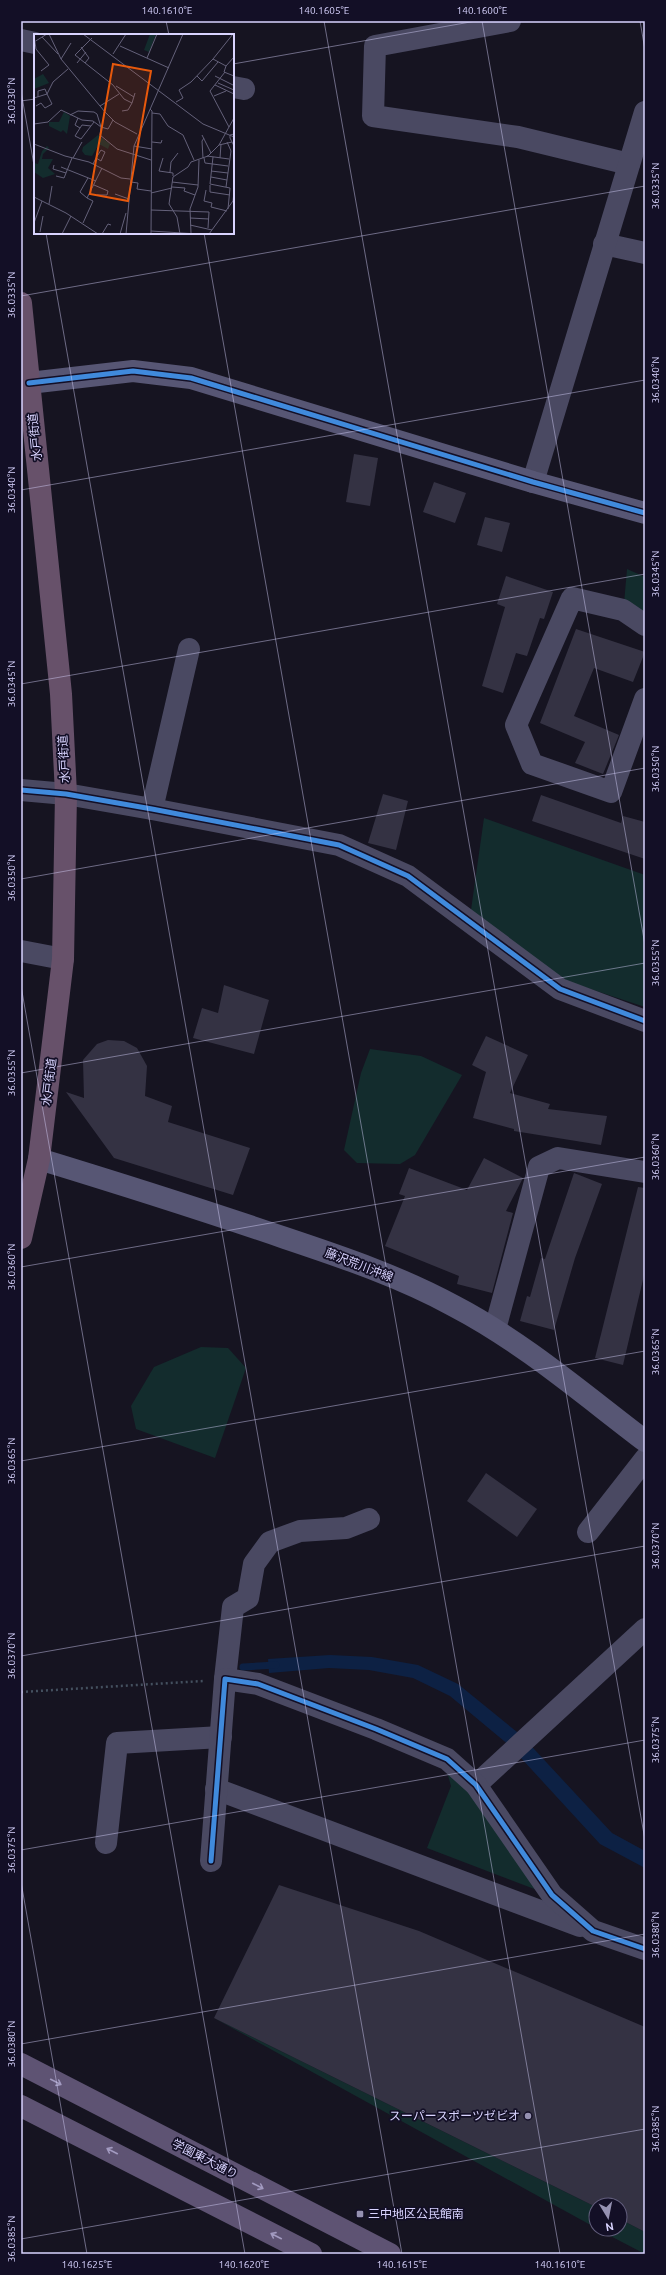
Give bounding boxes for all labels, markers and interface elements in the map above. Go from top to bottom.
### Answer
text: 140.1610°E [142,5,193,16]
text: 140.1605°E [299,5,350,16]
text: 140.1600°E [457,5,508,16]
inset map [34,34,234,234]
text: 36.0330°N [6,78,17,124]
text: 36.0335°N [650,163,661,209]
text: 36.0335°N [6,272,17,318]
text: 36.0340°N [650,357,661,403]
street label: 水戸街道 [26,412,43,462]
text: 36.0340°N [6,467,17,513]
text: 36.0345°N [650,551,661,597]
text: 36.0345°N [6,661,17,707]
street label: 水戸街道 [56,735,71,783]
text: 36.0350°N [650,746,661,792]
text: 36.0350°N [6,855,17,901]
text: 36.0355°N [650,940,661,986]
text: 36.0355°N [6,1050,17,1096]
street label: 水戸街道 [39,1057,58,1107]
text: 36.0360°N [650,1134,661,1180]
text: 36.0360°N [6,1244,17,1290]
street label: 藤沢荒川沖線 [323,1246,395,1284]
text: 36.0365°N [650,1329,661,1375]
text: 36.0365°N [6,1438,17,1484]
text: 36.0370°N [650,1523,661,1569]
text: 36.0370°N [6,1633,17,1679]
text: 36.0375°N [650,1717,661,1763]
text: 36.0375°N [6,1827,17,1873]
text: 36.0380°N [650,1912,661,1958]
text: 36.0380°N [6,2021,17,2067]
one-way arrow [49,2079,61,2086]
text: 36.0385°N [650,2106,661,2152]
place label: スーパースポーツゼビオ [389,2109,520,2122]
marker: スーパースポーツゼビオ [523,2111,533,2121]
street label: 学園東大通り [170,2136,240,2181]
one-way arrow [106,2147,118,2154]
one-way arrow [252,2183,264,2191]
north arrow [588,2197,628,2237]
place label: 三中地区公民館南 [368,2207,464,2220]
marker: 三中地区公民館南 [355,2209,365,2219]
text: 36.0385°N [6,2216,17,2262]
text: N [605,2220,615,2233]
one-way arrow [270,2232,282,2239]
text: 140.1625°E [62,2259,113,2270]
text: 140.1620°E [219,2259,270,2270]
text: 140.1615°E [377,2259,428,2270]
text: 140.1610°E [535,2259,586,2270]

